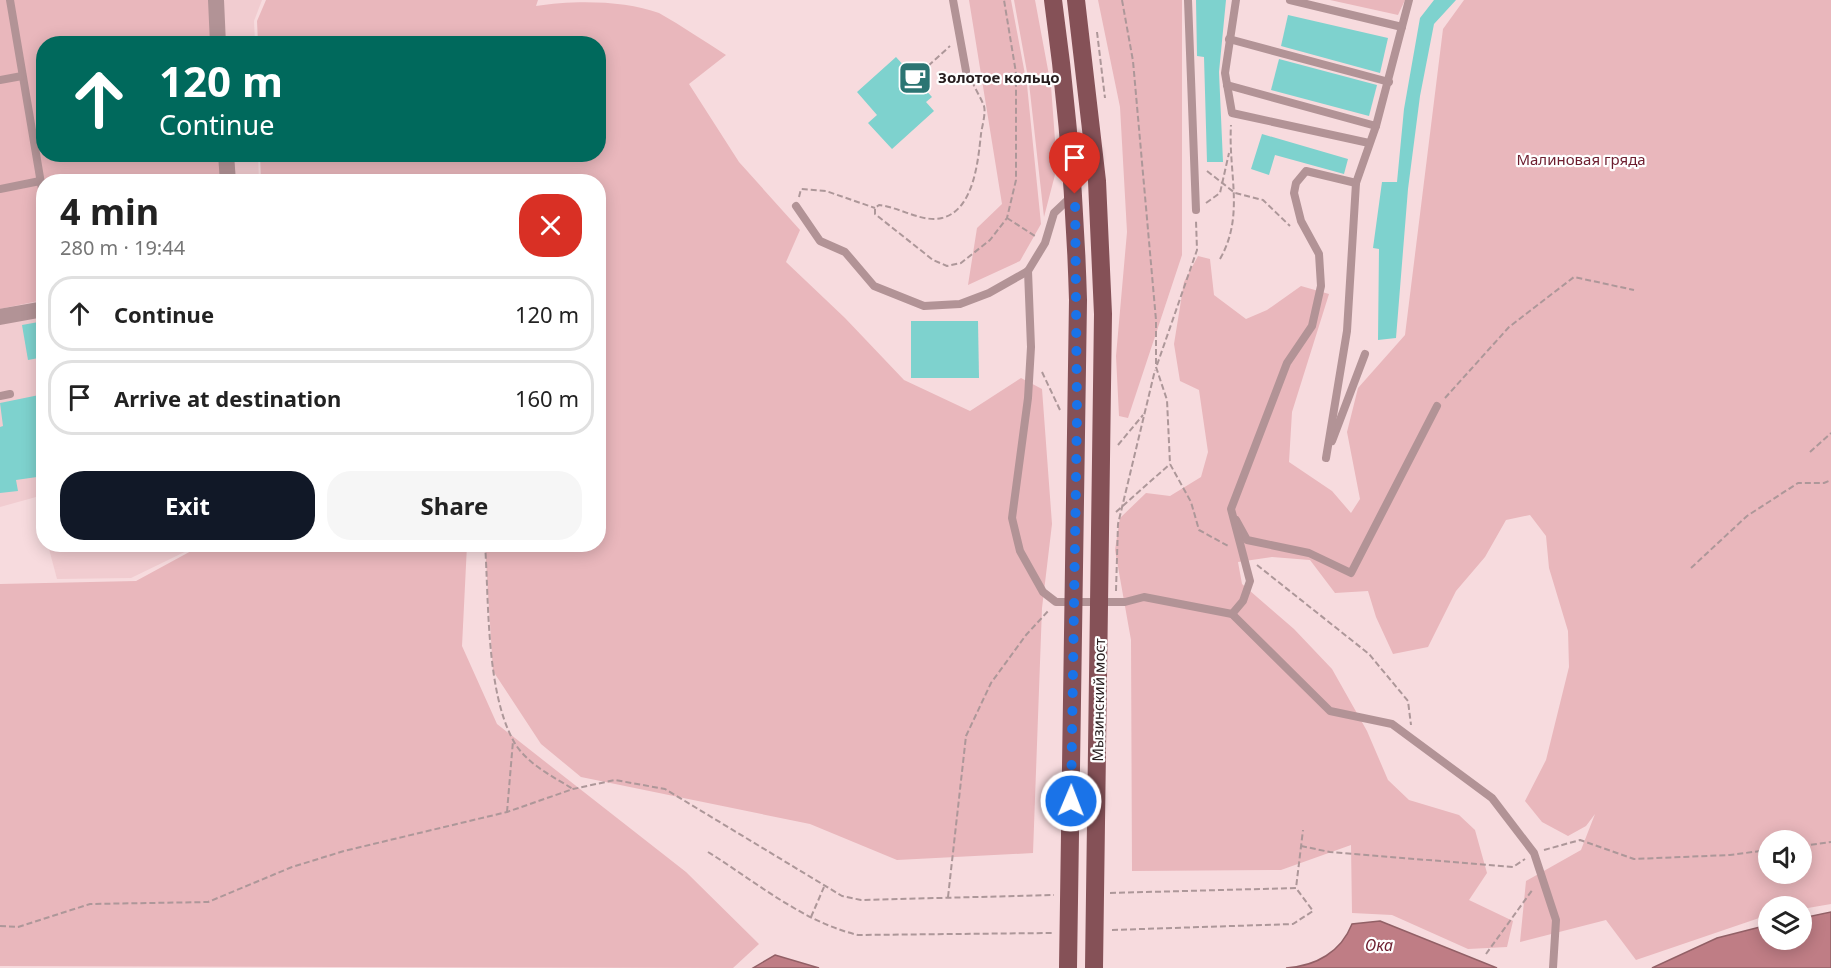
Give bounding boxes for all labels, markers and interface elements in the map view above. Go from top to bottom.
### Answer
text: 120 m [159,52,283,109]
icon: ahead [60,60,138,138]
cafe icon: Золотое кольцо [897,60,933,96]
place label: Золотое кольцо [938,67,1060,87]
text: Continue [159,106,274,143]
pin [1049,132,1100,194]
icon: arrive [1058,141,1091,174]
park label: Малиновая гряда [1516,149,1646,169]
text: 4 min [60,187,159,236]
button: close [519,194,582,257]
text: 280 m · 19:44 [60,234,185,261]
icon: ahead [63,297,96,330]
text: Continue [114,299,214,329]
text: 120 m [515,299,579,329]
icon: arrive [63,381,96,414]
text: Arrive at destination [114,383,341,413]
text: 160 m [515,383,579,413]
button: Exit [60,471,315,540]
button: Share [327,471,582,540]
street label: Мызинский мост [1087,638,1109,762]
position arrow [1039,769,1103,833]
map controls [1758,830,1812,950]
button: sound [1758,830,1812,884]
button: layers [1758,896,1812,950]
water label: Ока [1365,934,1393,956]

